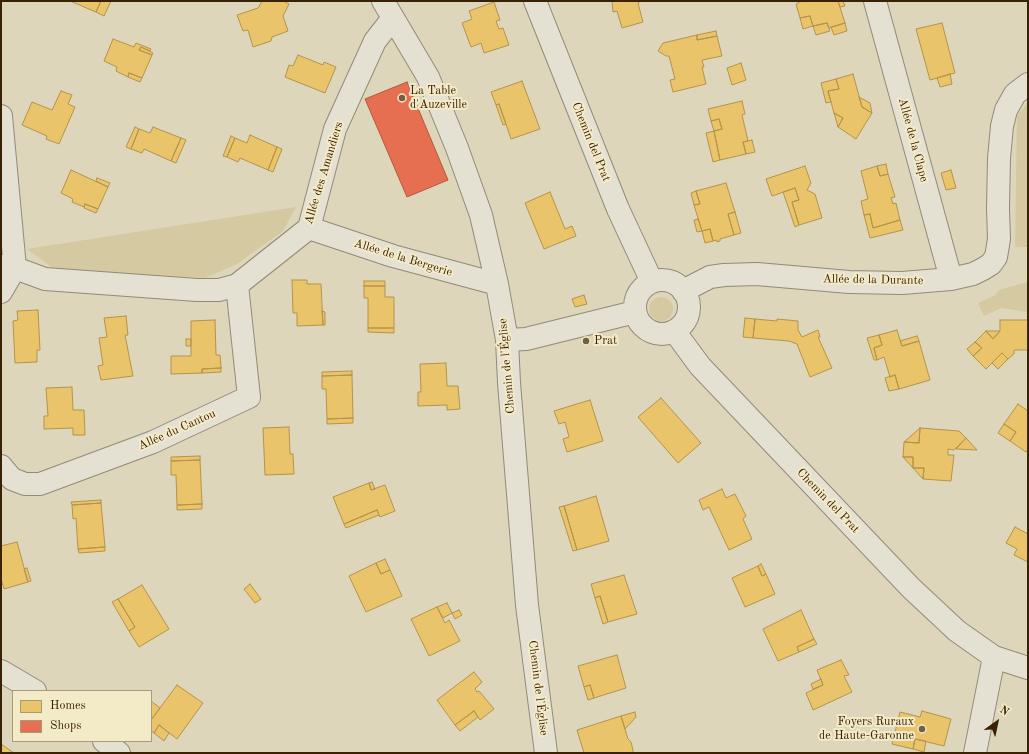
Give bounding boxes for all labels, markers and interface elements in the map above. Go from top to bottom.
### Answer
place label: La Table d'Auzeville [410,84,467,112]
marker: La Table d'Auzeville [397,93,407,103]
street label: Allée de la Clape [895,96,931,184]
street label: Chemin del Prat [569,100,613,184]
street label: Allée des Amandiers [302,120,346,226]
street label: Allée de la Bergerie [352,236,454,280]
street label: Allée de la Durante [823,272,923,288]
street label: Chemin de l'Église [496,318,518,414]
place label: Prat [594,334,617,348]
marker: Prat [581,336,591,346]
street label: Allée du Cantou [136,407,218,453]
street label: Chemin del Prat [794,466,862,536]
street label: Chemin de l'Église [525,640,551,736]
legend [12,690,152,742]
text: Homes [50,700,86,712]
north arrow [977,702,1017,742]
text: N [997,705,1010,718]
place label: Foyers Ruraux de Haute-Garonne [819,715,914,743]
text: Shops [50,720,81,732]
marker: Foyers Ruraux de Haute-Garonne [917,724,927,734]

